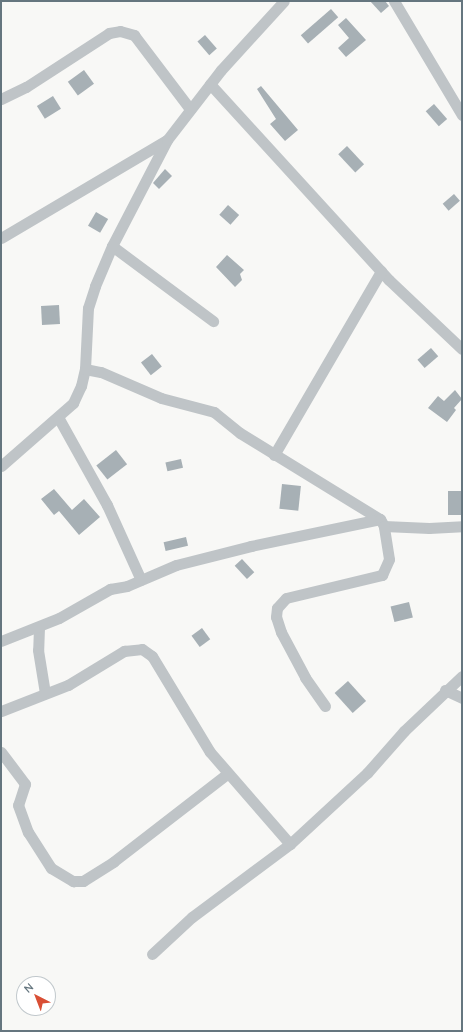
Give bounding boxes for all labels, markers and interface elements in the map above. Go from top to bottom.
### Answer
north arrow [16,976,56,1016]
text: N [21,980,36,996]

